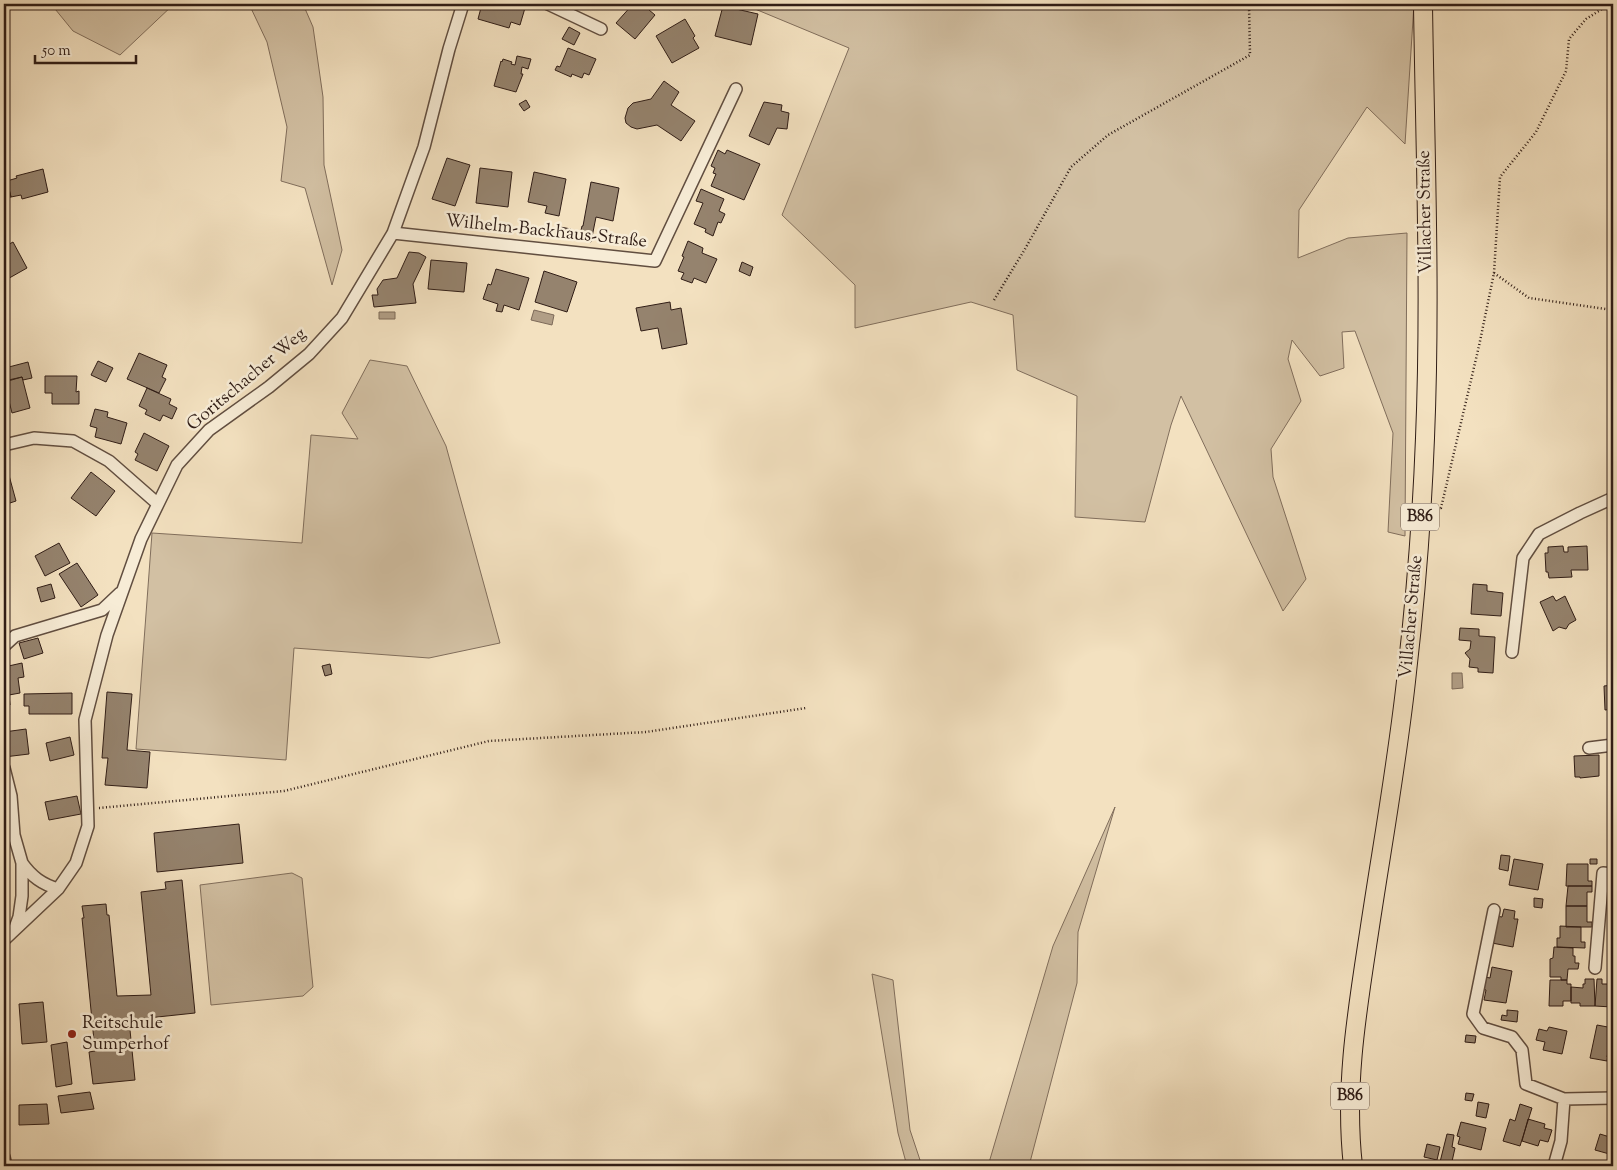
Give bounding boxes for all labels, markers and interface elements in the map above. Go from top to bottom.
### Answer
scale bar [35,32,136,64]
text: 50 m [41,41,71,62]
street label: Villacher Straße [1412,150,1440,274]
street label: Wilhelm-Backhaus-Straße [444,208,648,256]
street label: Goritschacher Weg [182,322,313,438]
road number: B86 [1401,504,1439,530]
street label: Villacher Straße [1394,554,1430,680]
place label: Reitschule Sumperhof [82,1011,170,1058]
marker: Reitschule Sumperhof [66,1028,78,1040]
road number: B86 [1331,1082,1369,1110]

